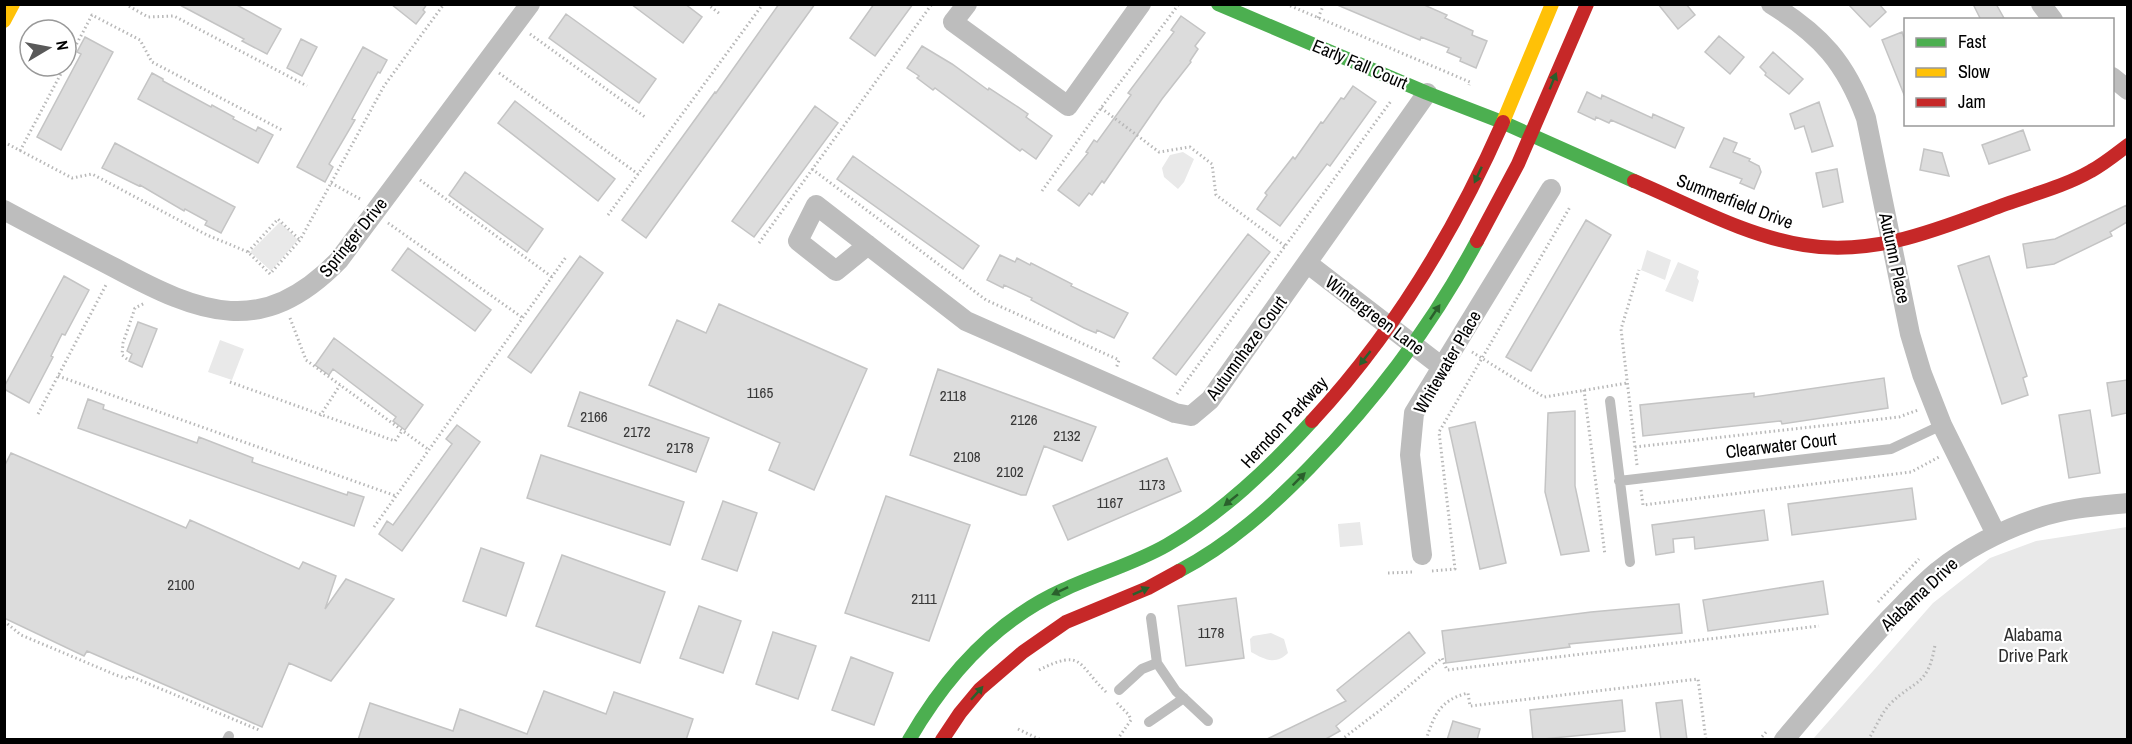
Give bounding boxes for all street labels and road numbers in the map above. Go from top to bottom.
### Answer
street label: Early Fall Court [1309,33,1411,95]
street label: Summerfield Drive [1673,167,1797,235]
street label: Springer Drive [313,192,393,282]
street label: Autumn Place [1873,209,1917,306]
street label: Wintergreen Lane [1320,269,1430,361]
street label: Autumnhaze Court [1199,291,1292,406]
street label: Whitewater Place [1407,306,1487,418]
street label: Herndon Parkway [1235,370,1334,473]
street label: Clearwater Court [1724,426,1838,464]
street label: Alabama Drive [1874,552,1963,637]

